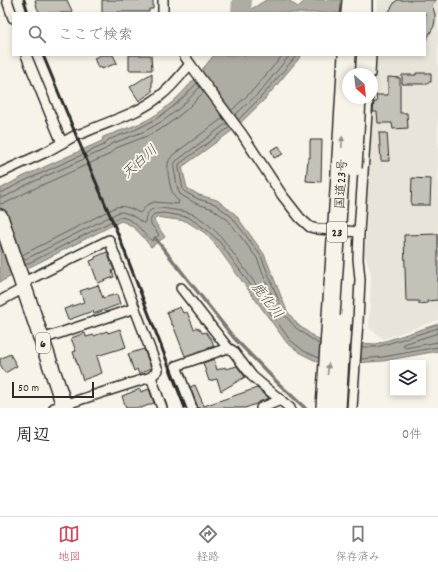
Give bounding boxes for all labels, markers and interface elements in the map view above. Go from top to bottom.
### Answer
search box [12,12,426,56]
icon: search [26,23,48,45]
text: ここで検索 [58,25,133,47]
north arrow [342,68,378,104]
one-way arrow [339,136,346,148]
water label: 天白川 [118,141,163,184]
street label: 国道23号 [332,158,353,210]
road number: 23 [327,222,347,242]
water label: 鹿化川 [246,279,287,324]
road number: 6 [36,333,50,353]
map controls [390,360,426,396]
button: layers [390,360,426,396]
one-way arrow [324,363,331,375]
scale bar [12,380,94,399]
text: 50 m [18,381,39,397]
text: 周辺 [16,425,50,449]
text: 0件 [402,426,422,445]
tab: 地図 [58,523,80,566]
tab: 経路 [197,523,219,566]
tab: 保存済み [336,523,380,566]

